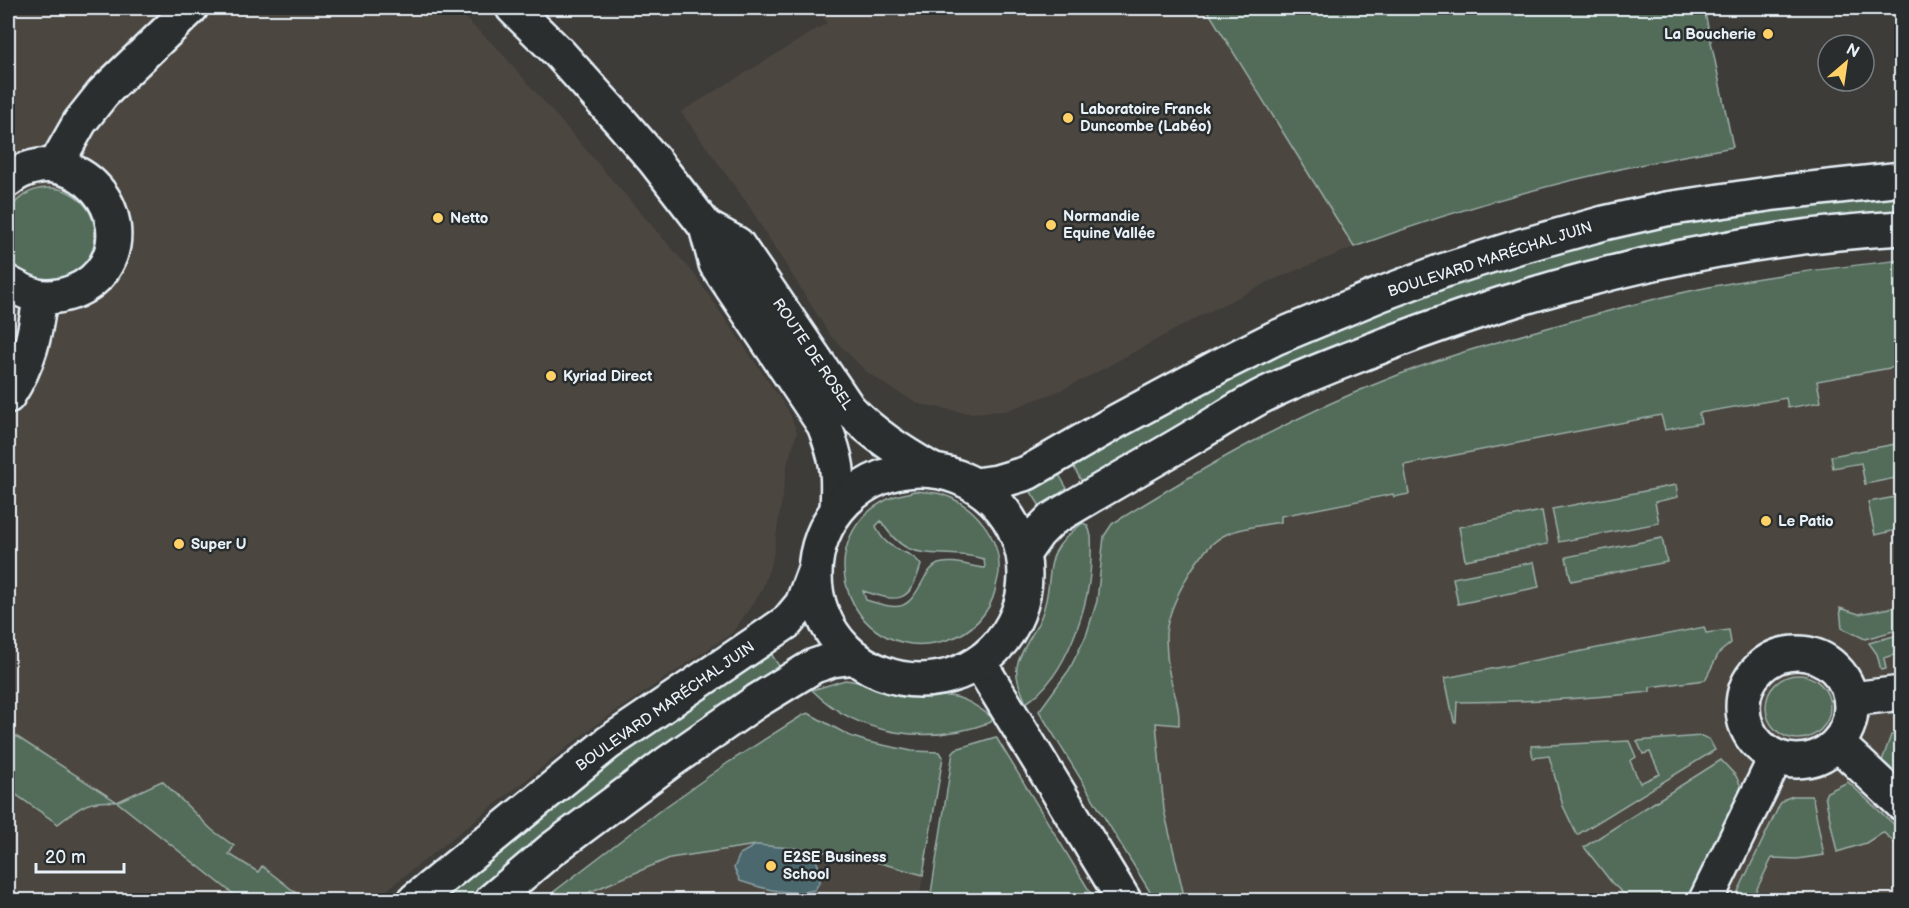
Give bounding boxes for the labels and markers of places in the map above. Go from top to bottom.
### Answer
place label: La Boucherie [1664,25,1756,44]
marker: La Boucherie [1761,27,1775,41]
place label: Laboratoire Franck Duncombe (Labéo) [1080,100,1212,136]
marker: Laboratoire Franck Duncombe (Labéo) [1061,111,1075,125]
place label: Normandie Equine Vallée [1063,207,1156,243]
place label: Netto [450,209,489,228]
marker: Netto [431,211,445,225]
marker: Normandie Equine Vallée [1044,218,1058,232]
place label: Kyriad Direct [563,367,652,386]
marker: Kyriad Direct [544,369,558,383]
place label: Le Patio [1778,512,1834,531]
marker: Le Patio [1759,514,1773,528]
place label: Super U [191,535,246,554]
marker: Super U [172,537,186,551]
place label: E2SE Business School [783,848,886,884]
marker: E2SE Business School [764,859,778,873]

